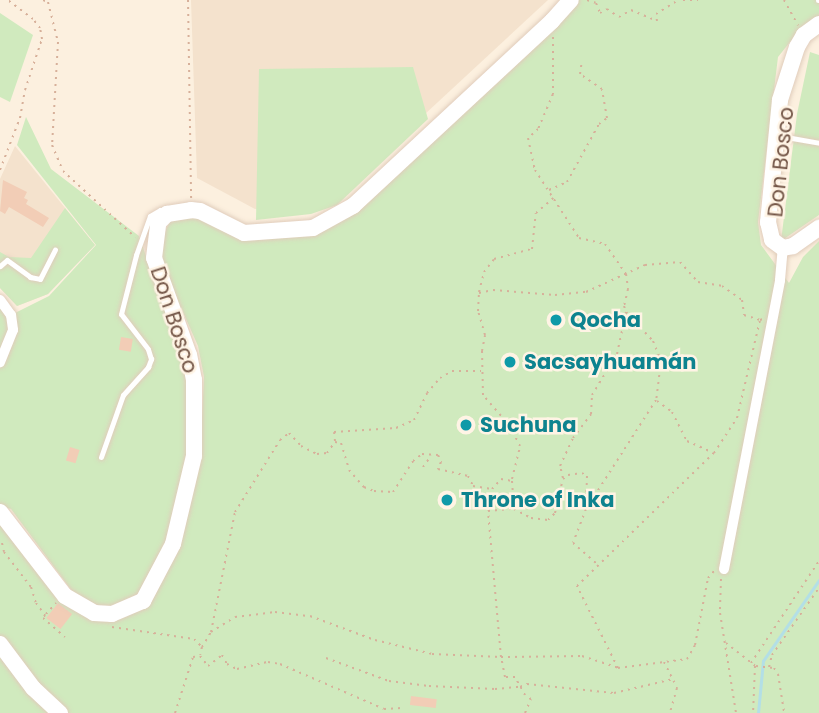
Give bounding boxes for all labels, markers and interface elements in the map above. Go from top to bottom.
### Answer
street label: Don Bosco [763,106,799,218]
street label: Don Bosco [145,263,203,377]
place label: Qocha [570,307,641,333]
marker: Qocha [548,312,564,328]
place label: Sacsayhuamán [524,349,696,375]
marker: Sacsayhuamán [502,354,518,370]
place label: Suchuna [480,412,576,438]
marker: Suchuna [458,417,474,433]
place label: Throne of Inka [461,487,614,513]
marker: Throne of Inka [439,492,455,508]

